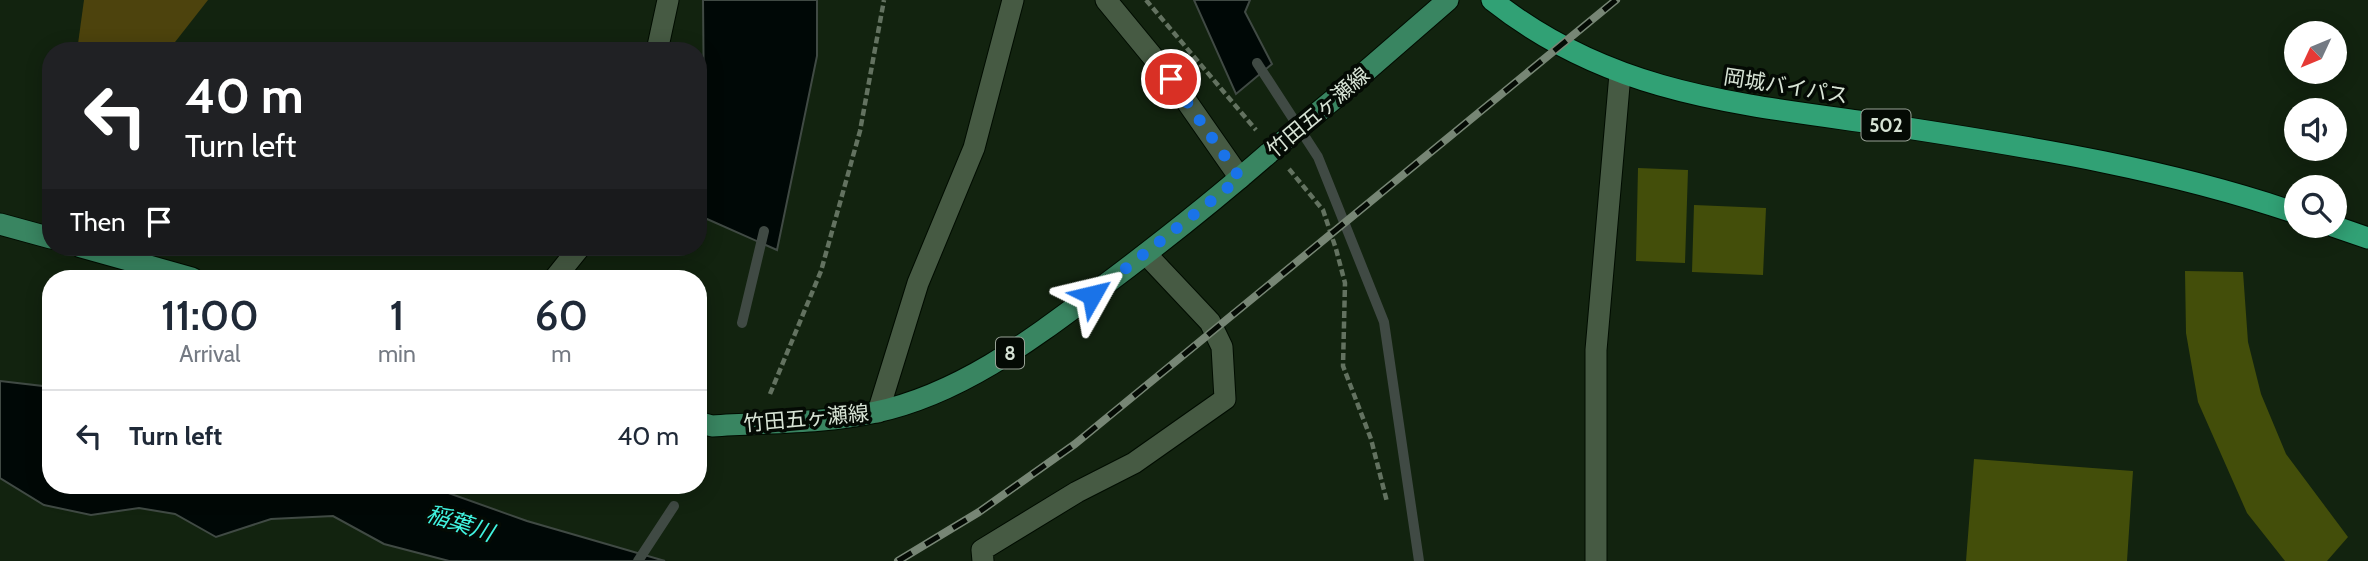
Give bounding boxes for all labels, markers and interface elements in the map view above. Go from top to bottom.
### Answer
north arrow [2284,21,2347,84]
map controls [2284,21,2347,238]
pin [1141,49,1201,109]
icon: arrive [1152,60,1190,98]
street label: 竹田五ヶ瀬線 [1262,62,1374,162]
street label: 岡城バイパス [1722,64,1850,108]
text: 40 m [185,66,304,125]
icon: left [70,70,161,161]
button: sound [2284,98,2347,161]
road number: 502 [1862,110,1910,140]
text: Turn left [185,126,296,165]
button: search [2284,175,2347,238]
icon: arrive [140,203,178,241]
text: Then [70,206,126,238]
position arrow [1055,258,1129,332]
text: 11:00 [161,289,259,341]
text: 1 [389,289,404,341]
text: 60 [535,289,588,341]
road number: 8 [996,338,1024,368]
text: Arrival [179,340,241,368]
text: min [378,340,416,368]
text: m [551,340,571,368]
street label: 竹田五ヶ瀬線 [742,400,870,436]
icon: left [70,417,108,455]
text: Turn left [129,420,222,452]
text: 40 m [617,420,679,452]
water label: 稲葉川 [423,499,500,548]

